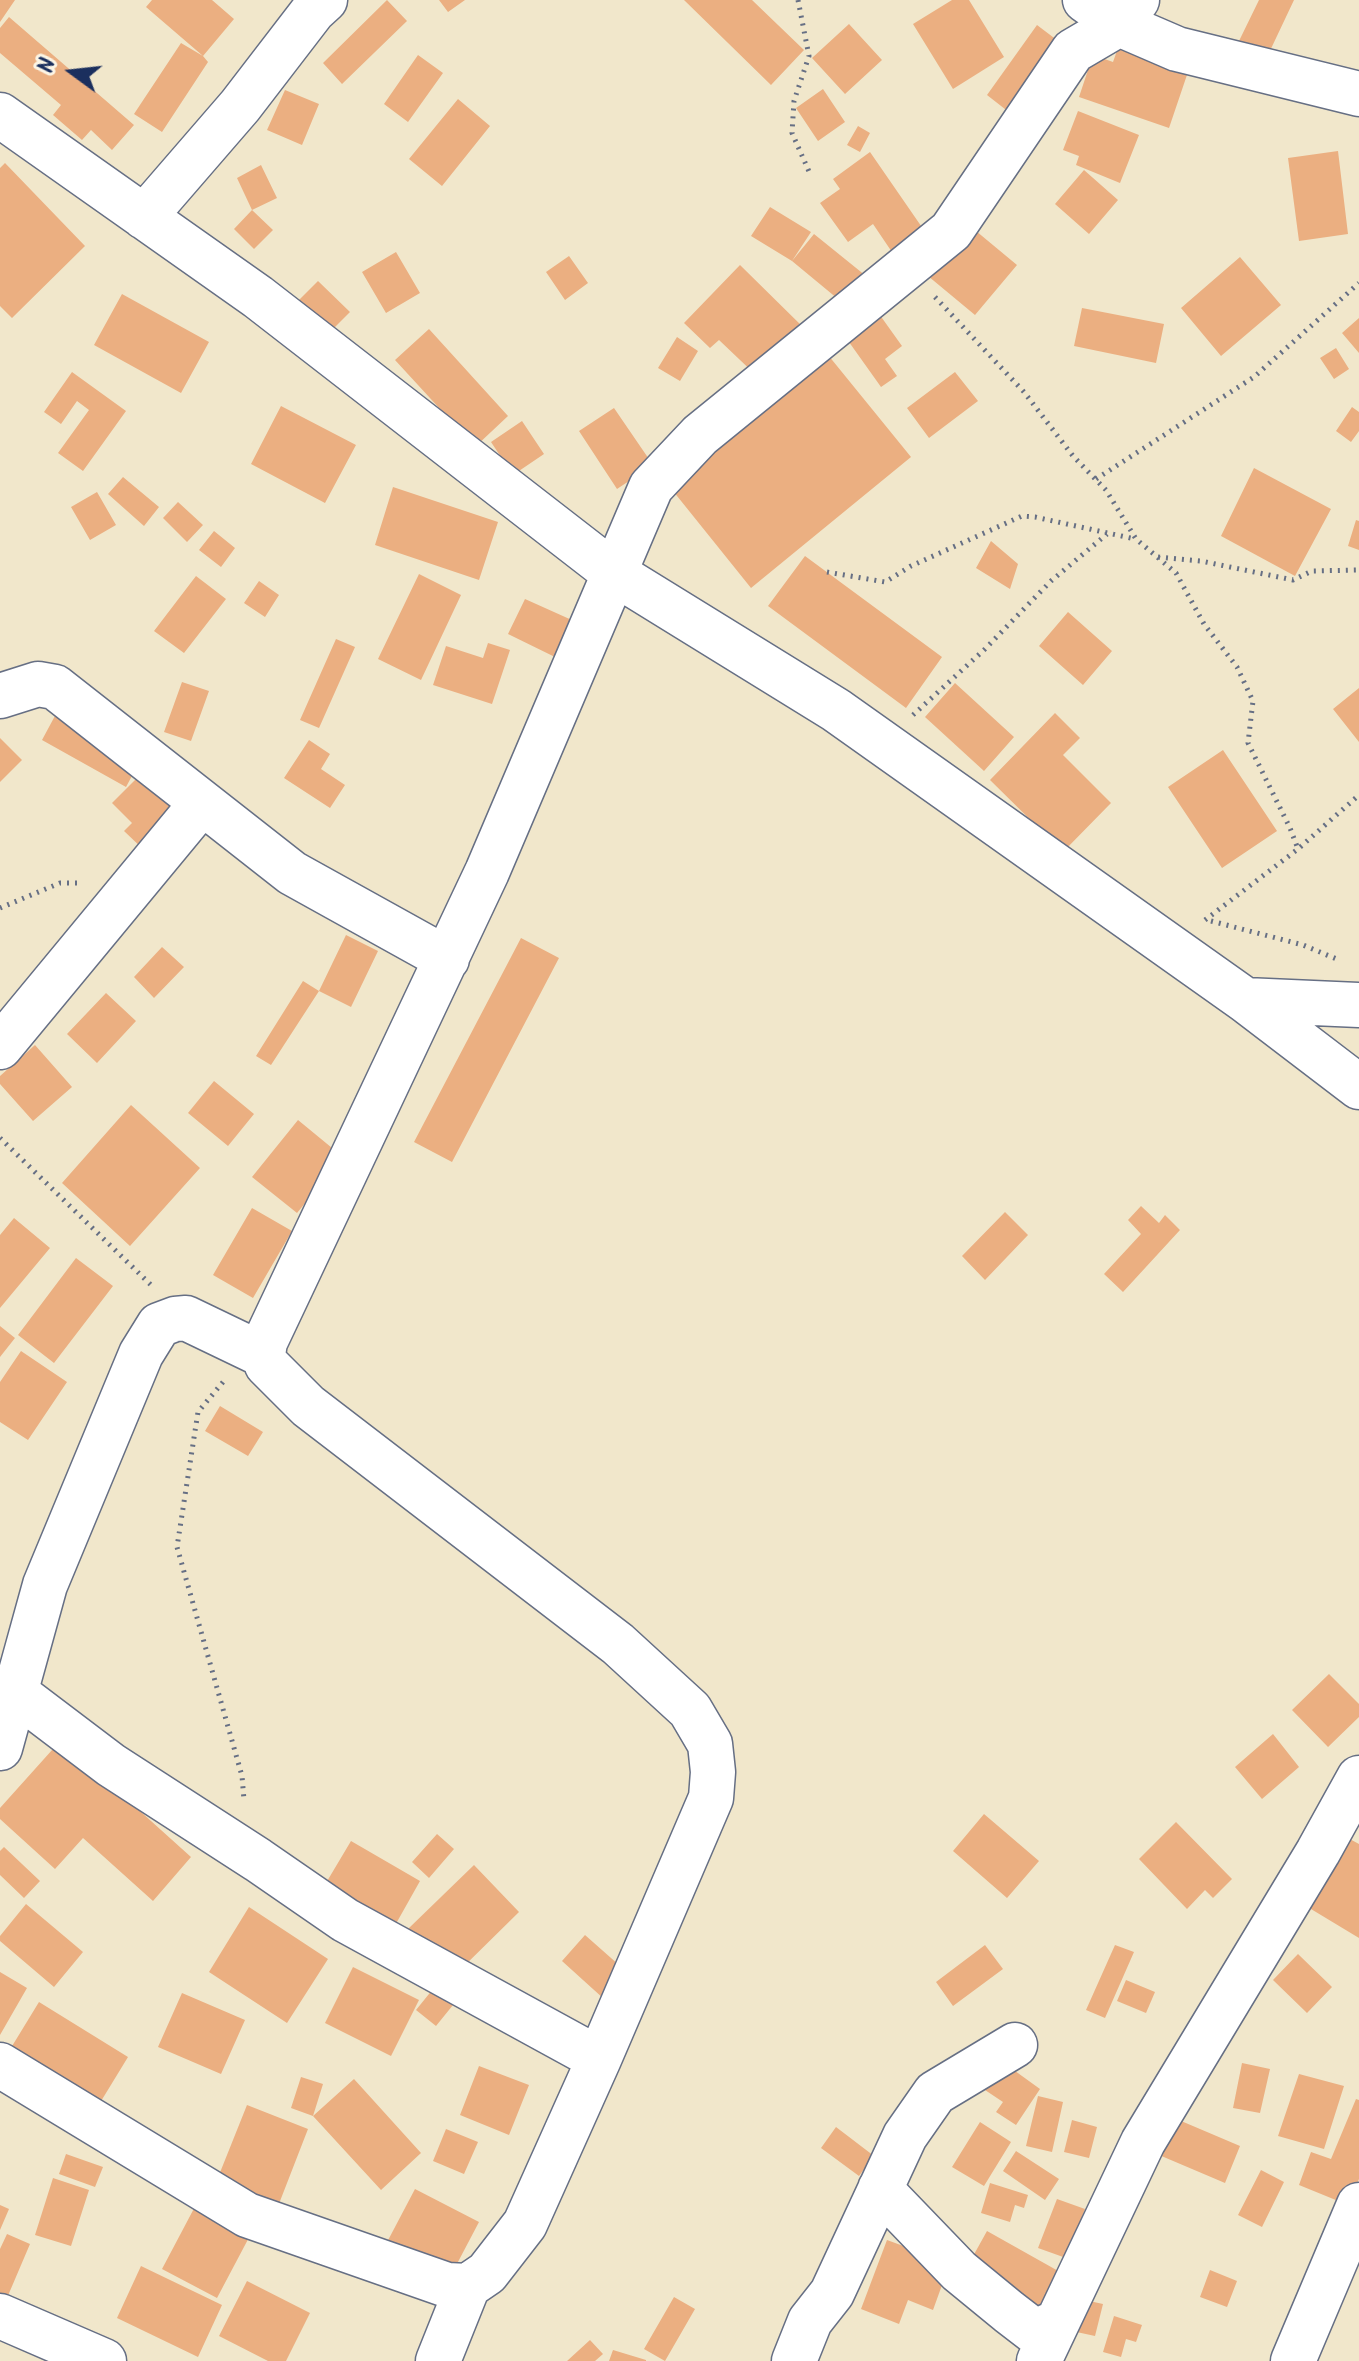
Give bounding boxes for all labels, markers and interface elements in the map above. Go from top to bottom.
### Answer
north arrow [32,32,112,112]
text: N [30,54,67,77]

